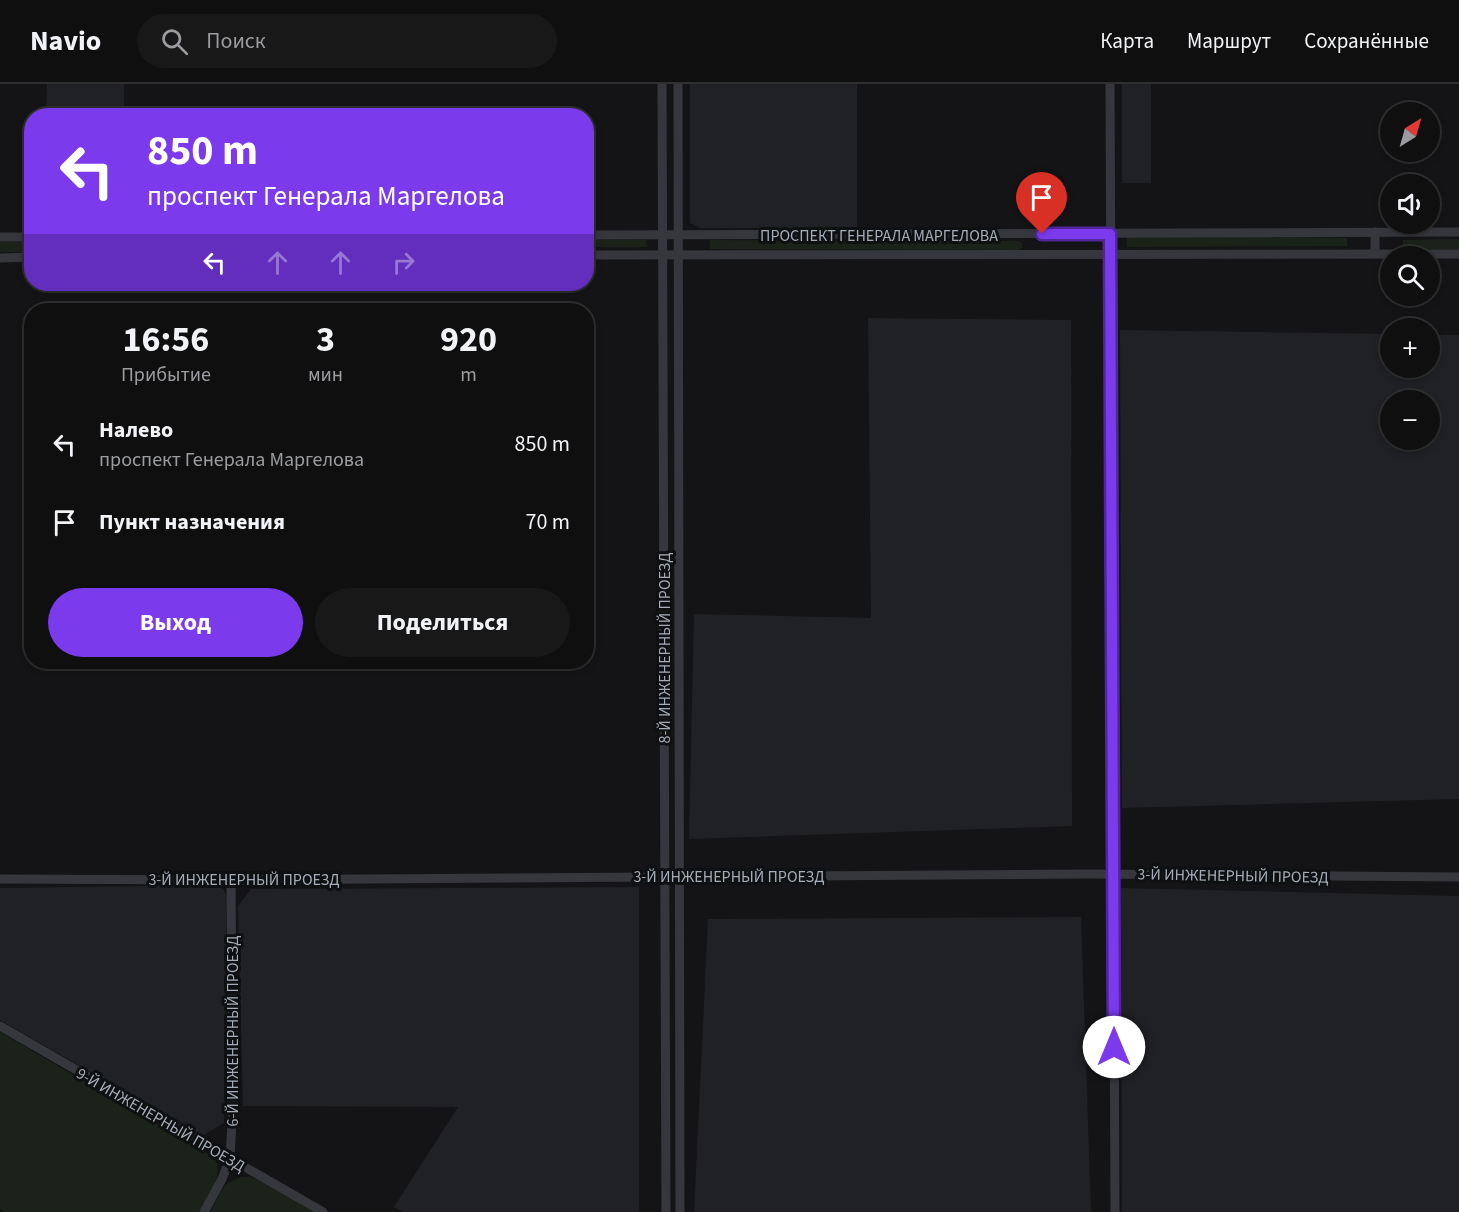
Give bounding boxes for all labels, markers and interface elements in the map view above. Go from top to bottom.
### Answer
search box [137,14,557,68]
text: Navio [30,21,101,61]
icon: search [158,25,191,58]
text: Поиск [206,25,266,57]
text: Карта [1100,26,1154,56]
text: Маршрут [1187,26,1271,56]
text: Сохранённые [1304,26,1429,56]
north arrow [1380,102,1440,162]
map controls [1380,102,1440,450]
text: 850 m [147,121,258,181]
icon: left [48,132,126,210]
pin [1016,172,1067,234]
button: sound [1380,174,1440,234]
text: проспект Генерала Маргелова [147,177,505,216]
icon: arrive [1025,181,1058,214]
street label: ПРОСПЕКТ ГЕНЕРАЛА МАРГЕЛОВА [760,225,998,247]
icon: left [198,246,231,279]
icon: ahead [261,246,294,279]
icon: ahead [324,246,357,279]
icon: right [387,246,420,279]
button: search [1380,246,1440,306]
text: 16:56 [123,314,209,365]
text: 3 [316,314,335,365]
text: 920 [440,314,497,365]
button: + [1380,318,1440,378]
text: Прибытие [121,361,211,389]
text: мин [308,361,343,389]
text: m [460,361,477,389]
button: − [1380,390,1440,450]
text: Налево [99,414,173,446]
icon: left [48,428,81,461]
text: 850 m [515,428,570,460]
text: проспект Генерала Маргелова [99,446,364,474]
icon: arrive [48,506,81,539]
text: Пункт назначения [99,506,285,538]
text: 70 m [525,506,570,538]
street label: 8-Й ИНЖЕНЕРНЫЙ ПРОЕЗД [654,552,676,744]
button: Выход [48,588,303,657]
button: Поделиться [315,588,570,657]
street label: 3-Й ИНЖЕНЕРНЫЙ ПРОЕЗД [1137,863,1329,889]
street label: 3-Й ИНЖЕНЕРНЫЙ ПРОЕЗД [633,866,825,888]
street label: 3-Й ИНЖЕНЕРНЫЙ ПРОЕЗД [148,869,340,891]
street label: 6-Й ИНЖЕНЕРНЫЙ ПРОЕЗД [222,935,244,1127]
position arrow [1082,1015,1146,1079]
street label: 9-Й ИНЖЕНЕРНЫЙ ПРОЕЗД [72,1063,249,1177]

